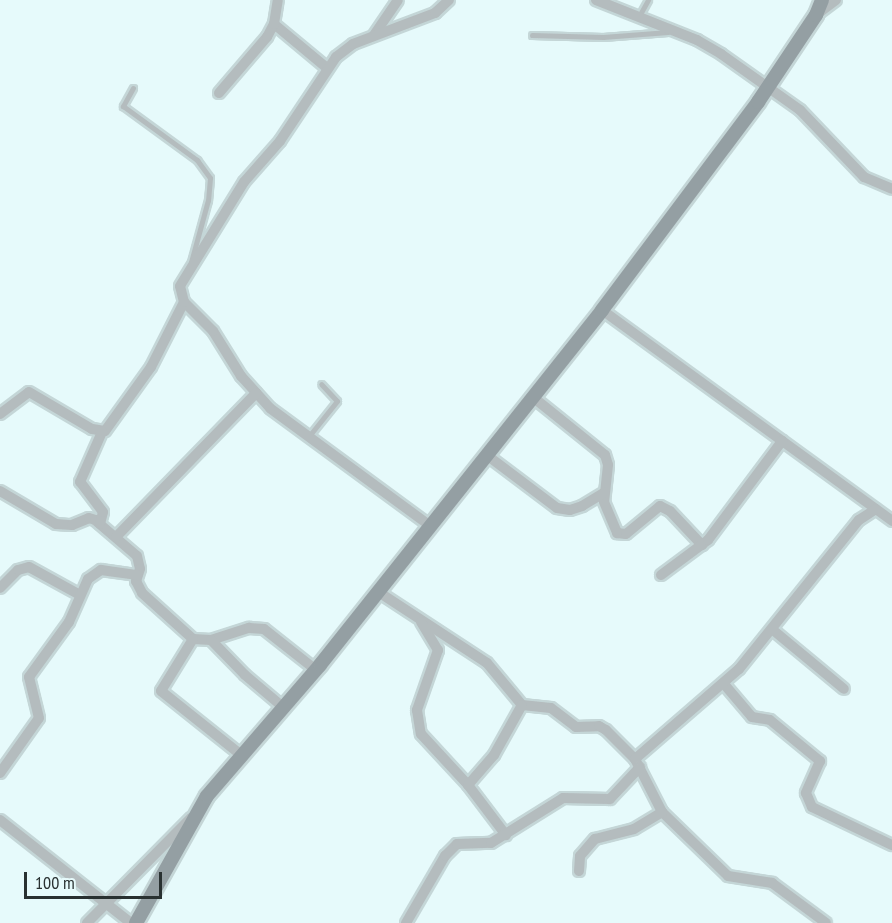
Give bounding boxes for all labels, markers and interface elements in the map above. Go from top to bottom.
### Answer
scale bar [27,860,165,898]
text: 100 m [35,871,75,894]

